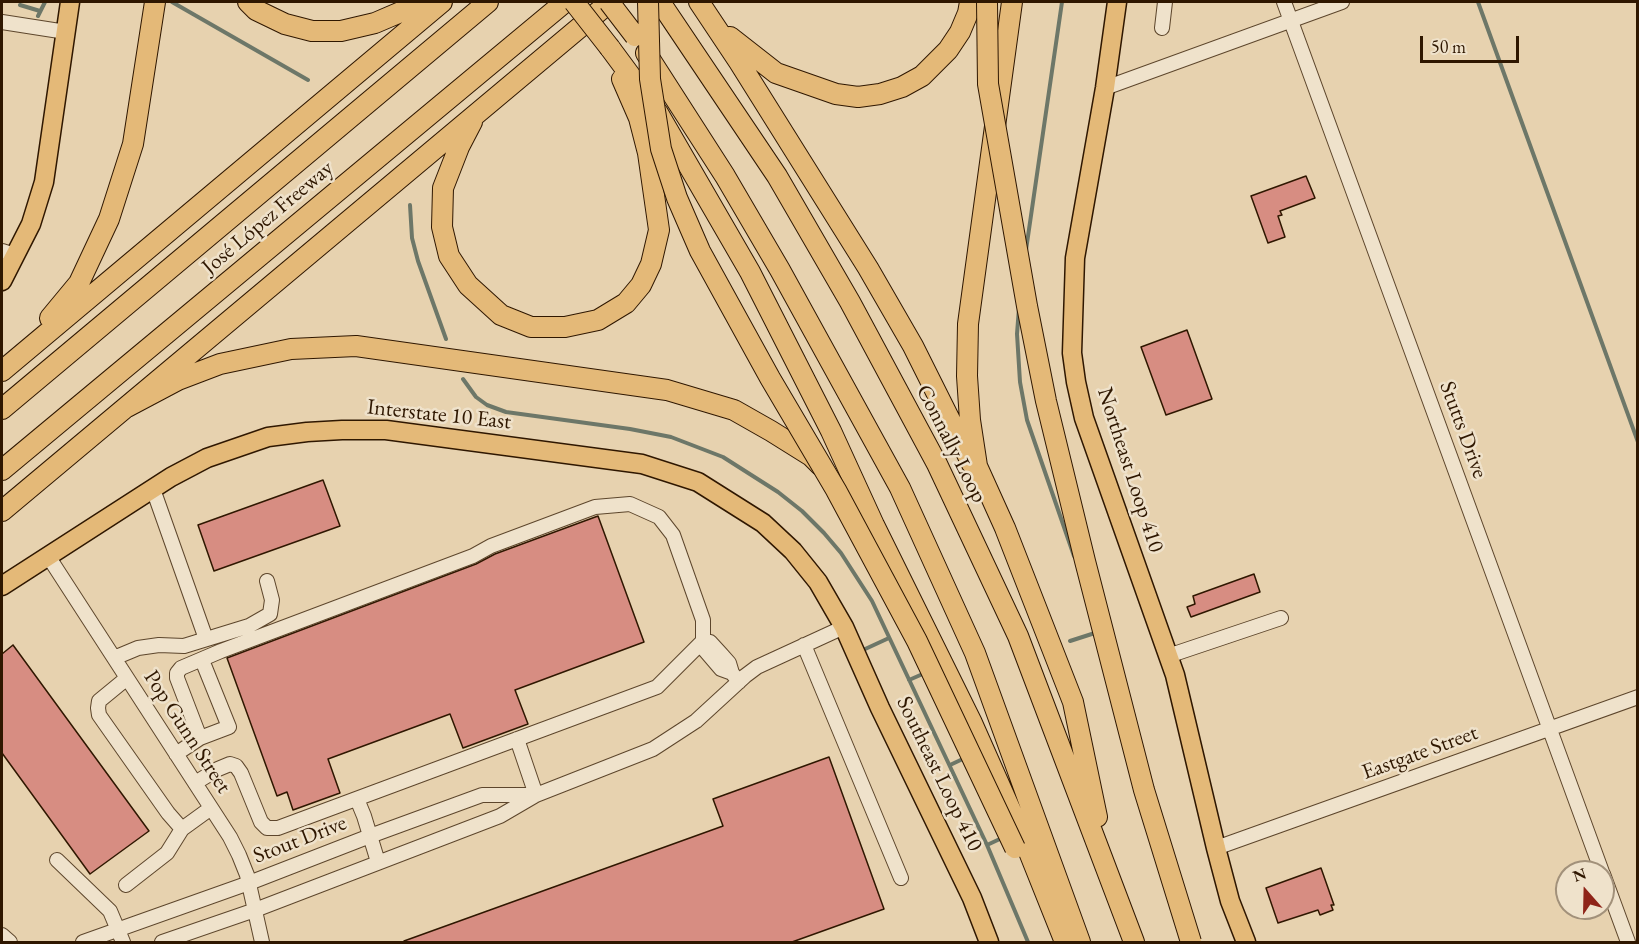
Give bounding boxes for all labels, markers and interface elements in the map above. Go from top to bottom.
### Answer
scale bar [1423,24,1522,62]
text: 50 m [1431,35,1466,58]
street label: José López Freeway [197,155,339,281]
street label: Stutts Drive [1433,378,1493,482]
street label: Connally Loop [910,380,992,508]
street label: Northeast Loop 410 [1091,384,1169,556]
street label: Interstate 10 East [366,394,512,436]
street label: Pop Gunn Street [137,666,237,798]
street label: Southeast Loop 410 [890,692,988,856]
street label: Eastgate Street [1359,720,1481,786]
street label: Stout Drive [250,810,350,870]
north arrow [1555,860,1615,920]
text: N [1570,862,1589,887]

